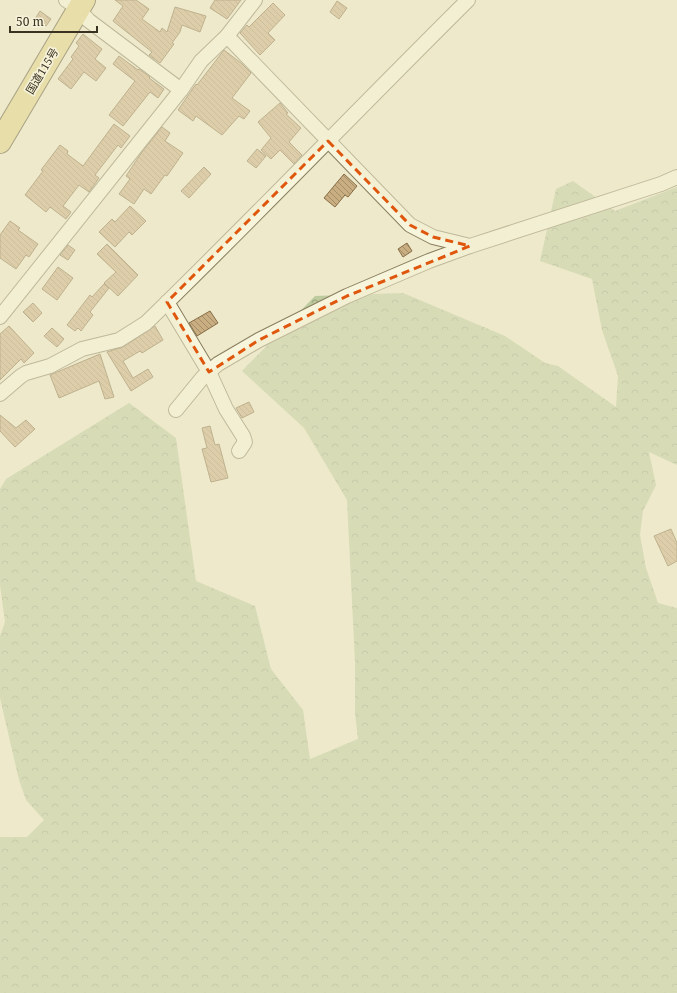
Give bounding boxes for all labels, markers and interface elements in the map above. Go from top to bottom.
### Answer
scale bar [10,8,97,34]
text: 50 m [16,13,44,30]
street label: 国道115号 [22,45,61,97]

